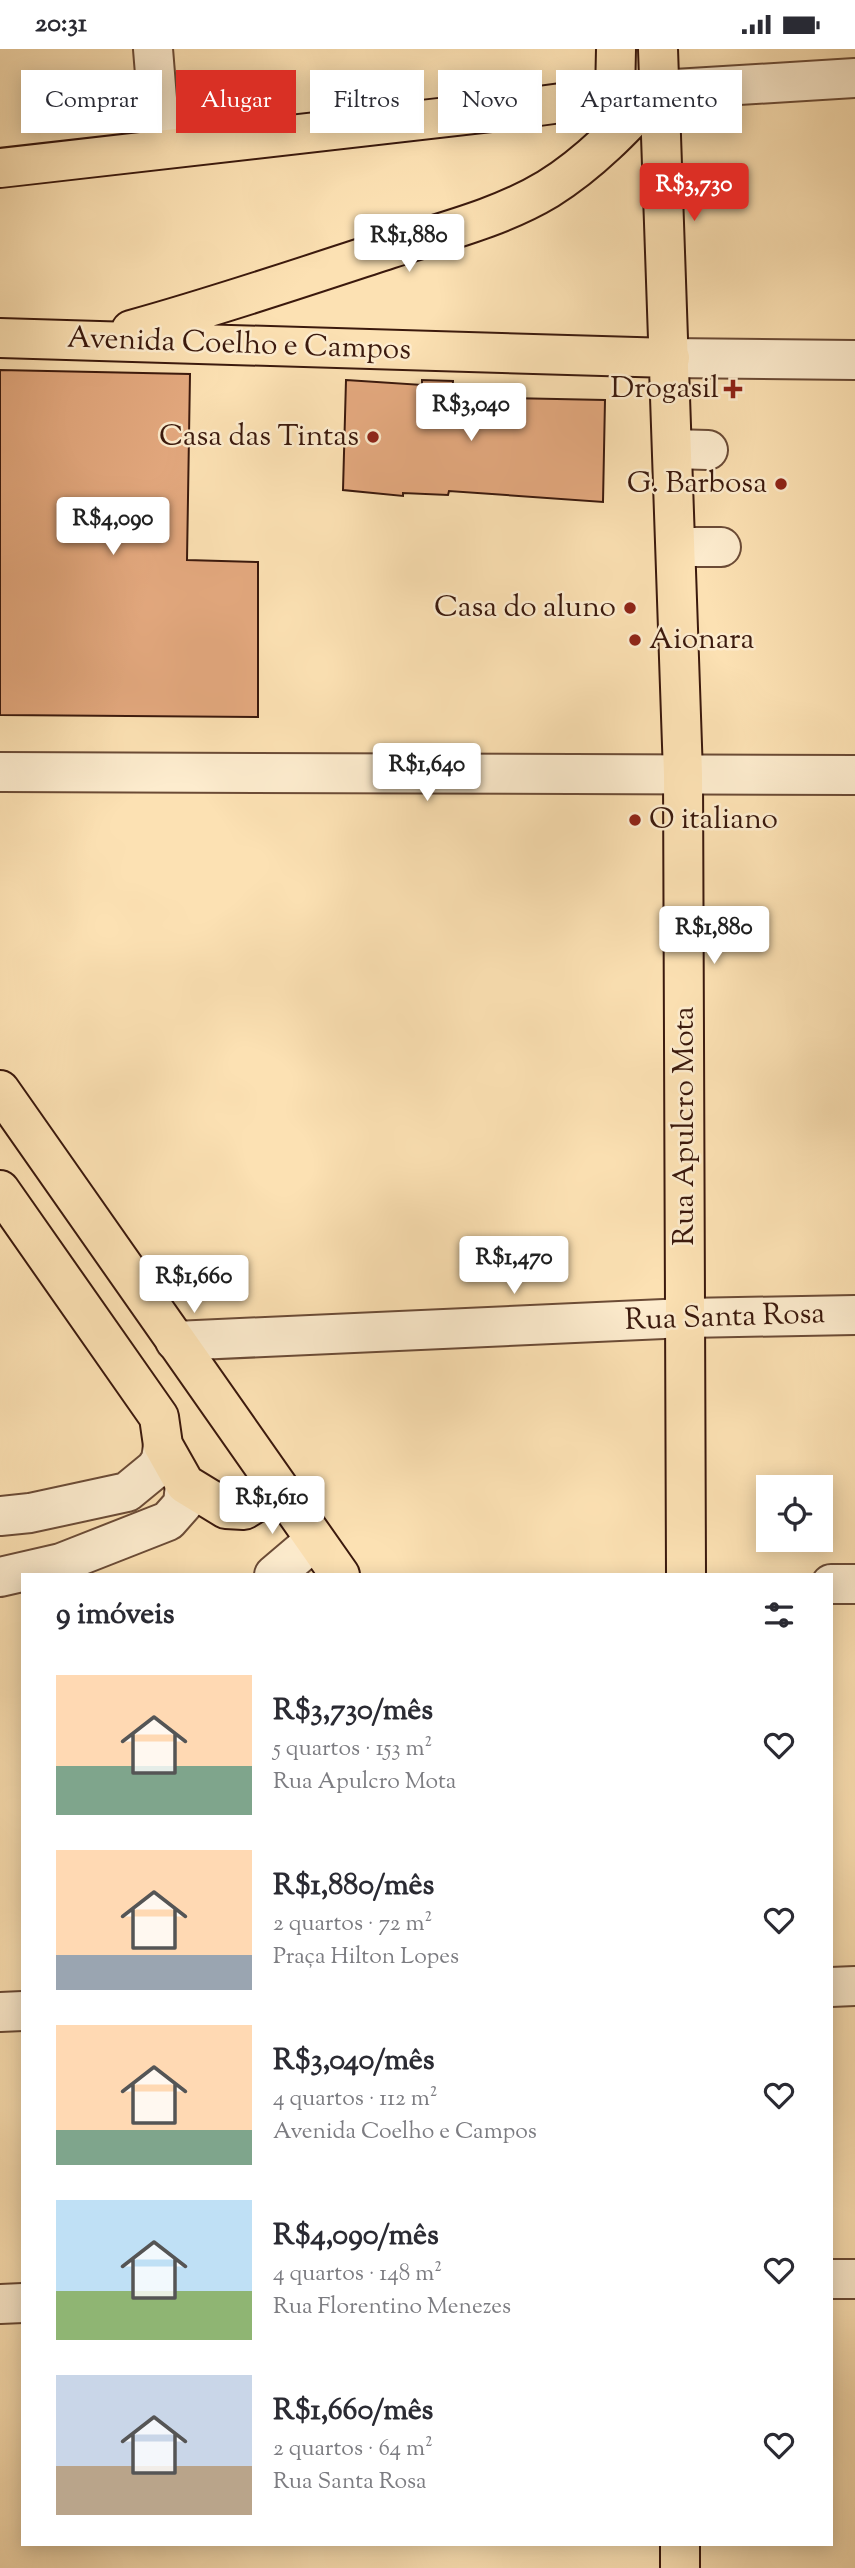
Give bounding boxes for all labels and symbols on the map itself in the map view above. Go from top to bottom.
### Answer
pin: R$3,730 [629,163,759,223]
pin: R$1,880 [344,215,474,274]
street label: Avenida Coelho e Campos [66,318,412,372]
place label: Drogasil [610,368,719,411]
marker: Drogasil [725,381,741,397]
pin: R$3,040 [406,383,536,443]
place label: Casa das Tintas [159,416,359,459]
marker: Casa das Tintas [365,429,381,445]
place label: G. Barbosa [627,463,767,506]
marker: G. Barbosa [773,476,789,492]
pin: R$4,090 [48,497,178,557]
place label: Casa do aluno [434,587,616,630]
marker: Casa do aluno [622,600,638,616]
place label: Aionara [649,619,755,662]
marker: Aionara [627,632,643,648]
pin: R$1,640 [362,743,492,803]
place label: O italiano [649,799,778,842]
marker: O italiano [627,812,643,828]
pin: R$1,880 [649,907,779,966]
street label: Rua Apulcro Mota [664,1006,707,1246]
pin: R$1,470 [449,1237,579,1296]
pin: R$1,660 [129,1255,259,1315]
street label: Rua Santa Rosa [624,1293,826,1343]
pin: R$1,610 [207,1477,337,1536]

